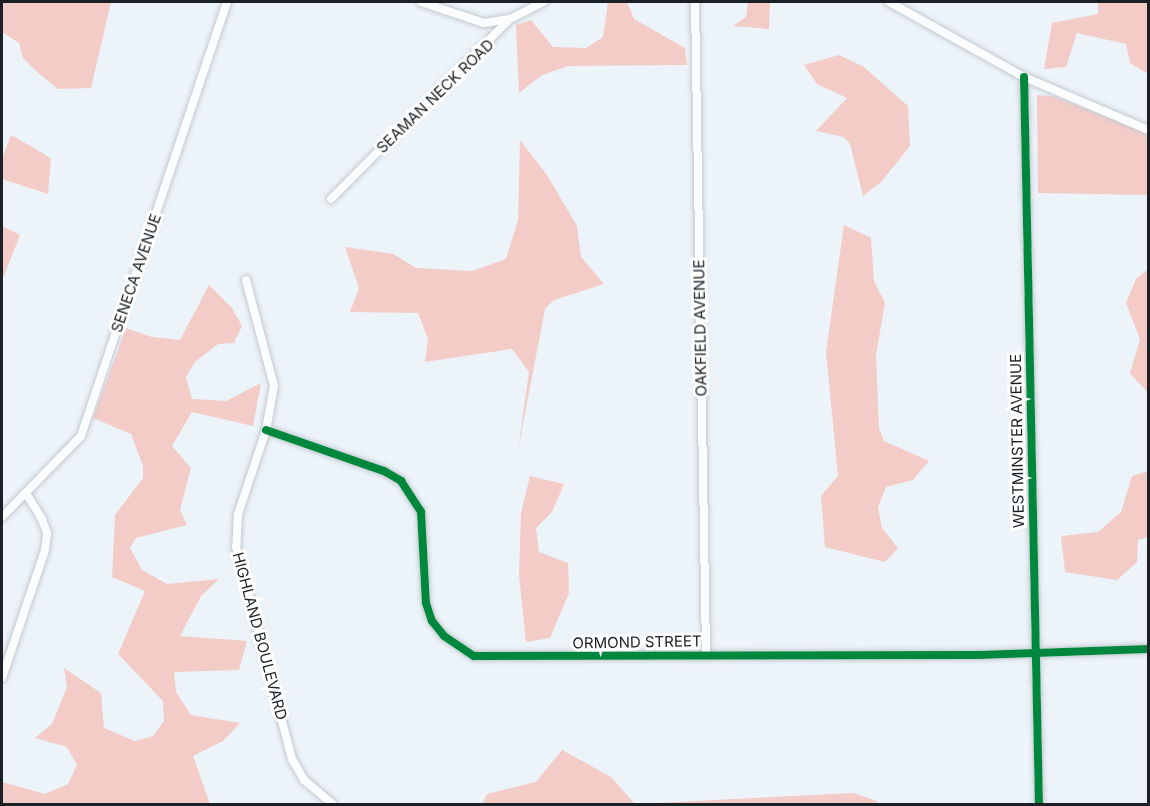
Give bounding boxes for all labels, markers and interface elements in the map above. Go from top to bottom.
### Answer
street label: SEAMAN NECK ROAD [373,35,497,157]
street label: SENECA AVENUE [107,211,165,335]
street label: OAKFIELD AVENUE [690,259,710,397]
street label: WESTMINSTER AVENUE [1006,354,1028,528]
street label: HIGHLAND BOULEVARD [229,550,291,722]
street label: ORMOND STREET [572,632,702,652]

